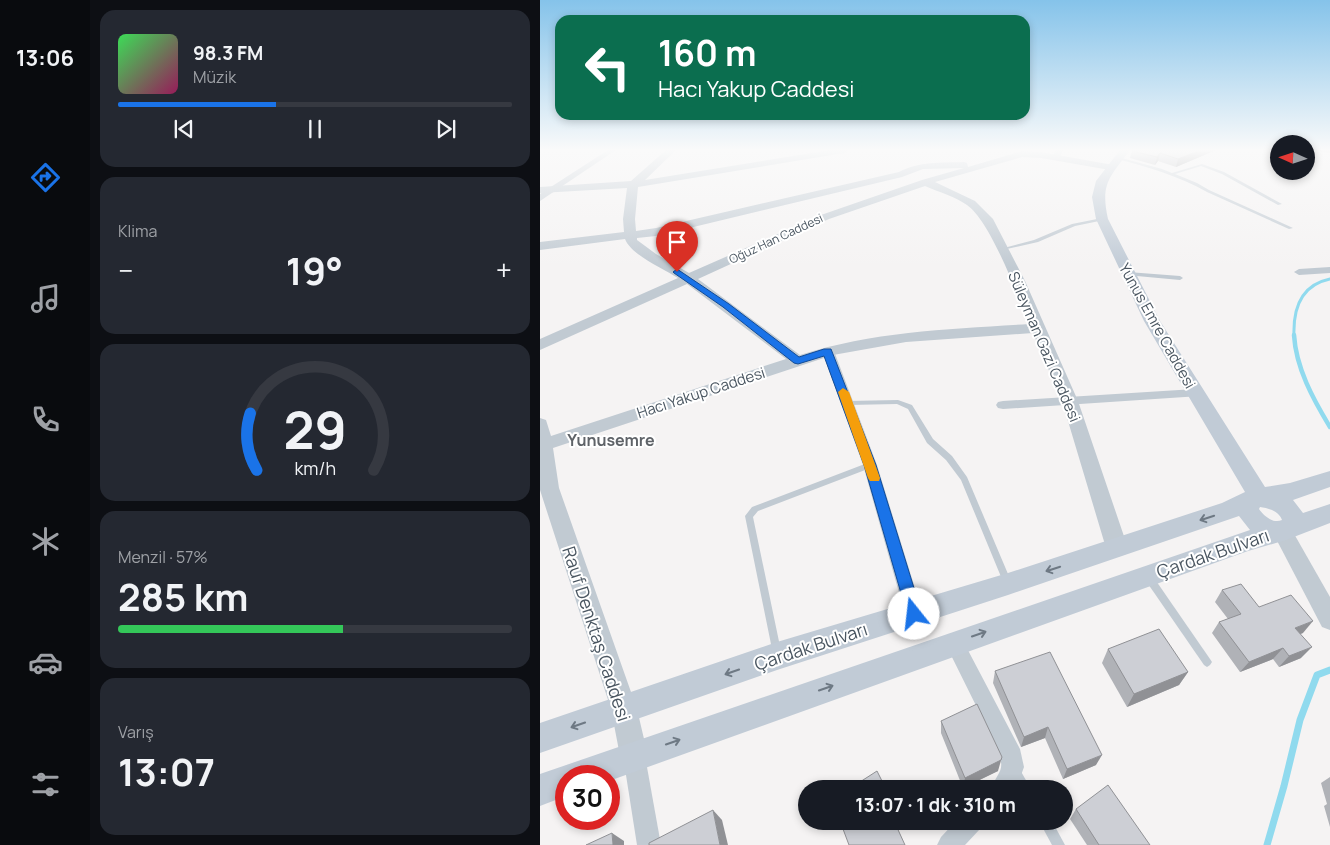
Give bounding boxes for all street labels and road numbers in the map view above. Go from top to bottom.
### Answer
street label: Oğuz Han Caddesi [726,209,825,268]
street label: Yunus Emre Caddesi [1114,259,1201,392]
street label: Süleyman Gazi Caddesi [1003,268,1086,425]
street label: Hacı Yakup Caddesi [634,362,768,423]
street label: Çardak Bulvarı [1153,523,1272,584]
street label: Rauf Denktaş Caddesi [557,543,637,724]
street label: Çardak Bulvarı [751,616,870,676]

